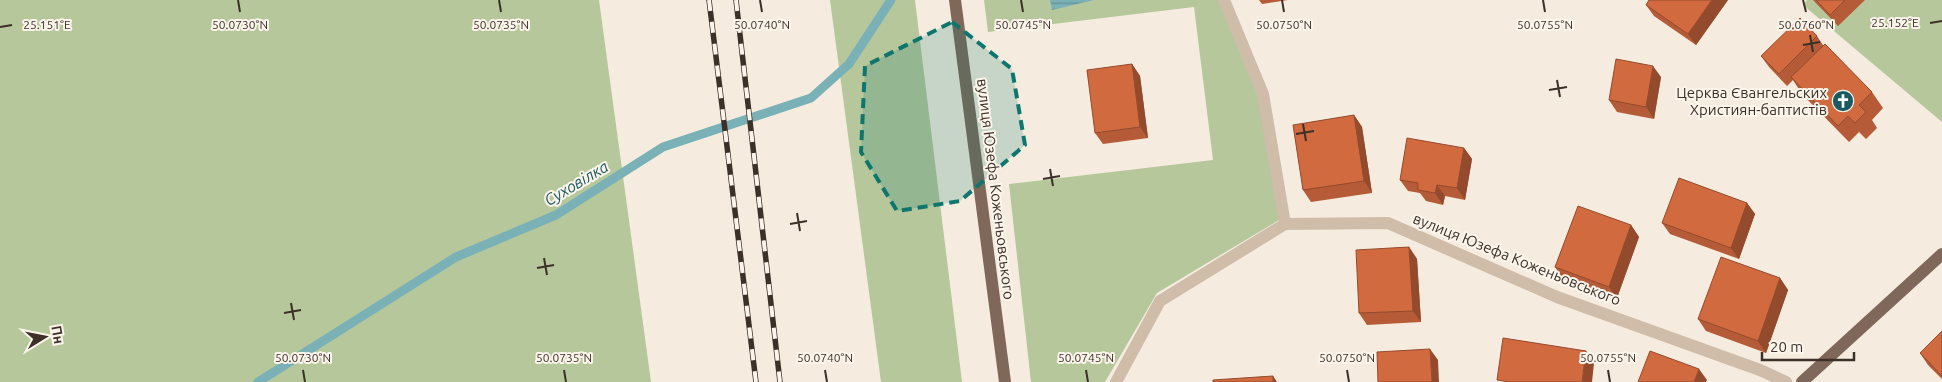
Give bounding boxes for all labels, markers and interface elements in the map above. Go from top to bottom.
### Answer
text: 25.152°E [1871,16,1919,29]
text: 25.151°E [23,18,71,31]
text: 50.0730°N [212,18,268,31]
text: 50.0735°N [473,18,529,31]
text: 50.0740°N [734,18,790,31]
text: 50.0745°N [995,18,1051,31]
text: 50.0750°N [1256,18,1312,31]
text: 50.0755°N [1517,18,1573,31]
text: 50.0760°N [1778,18,1834,31]
street label: вулиця Юзефа Коженьовського [974,78,1018,300]
place label: Церква Євангельских Християн-баптистів [1676,84,1827,118]
church icon: Церква Євангельских Християн-баптистів [1831,89,1855,113]
water label: Суховілка [541,157,612,209]
street label: вулиця Юзефа Коженьовського [1411,209,1623,309]
north arrow [20,312,70,362]
text: Пн [48,324,67,345]
scale bar [1762,330,1854,362]
text: 20 m [1770,338,1803,355]
text: 50.0730°N [275,351,331,364]
text: 50.0735°N [536,351,592,364]
text: 50.0740°N [797,351,853,364]
text: 50.0745°N [1058,351,1114,364]
text: 50.0750°N [1319,351,1375,364]
text: 50.0755°N [1580,351,1636,364]

